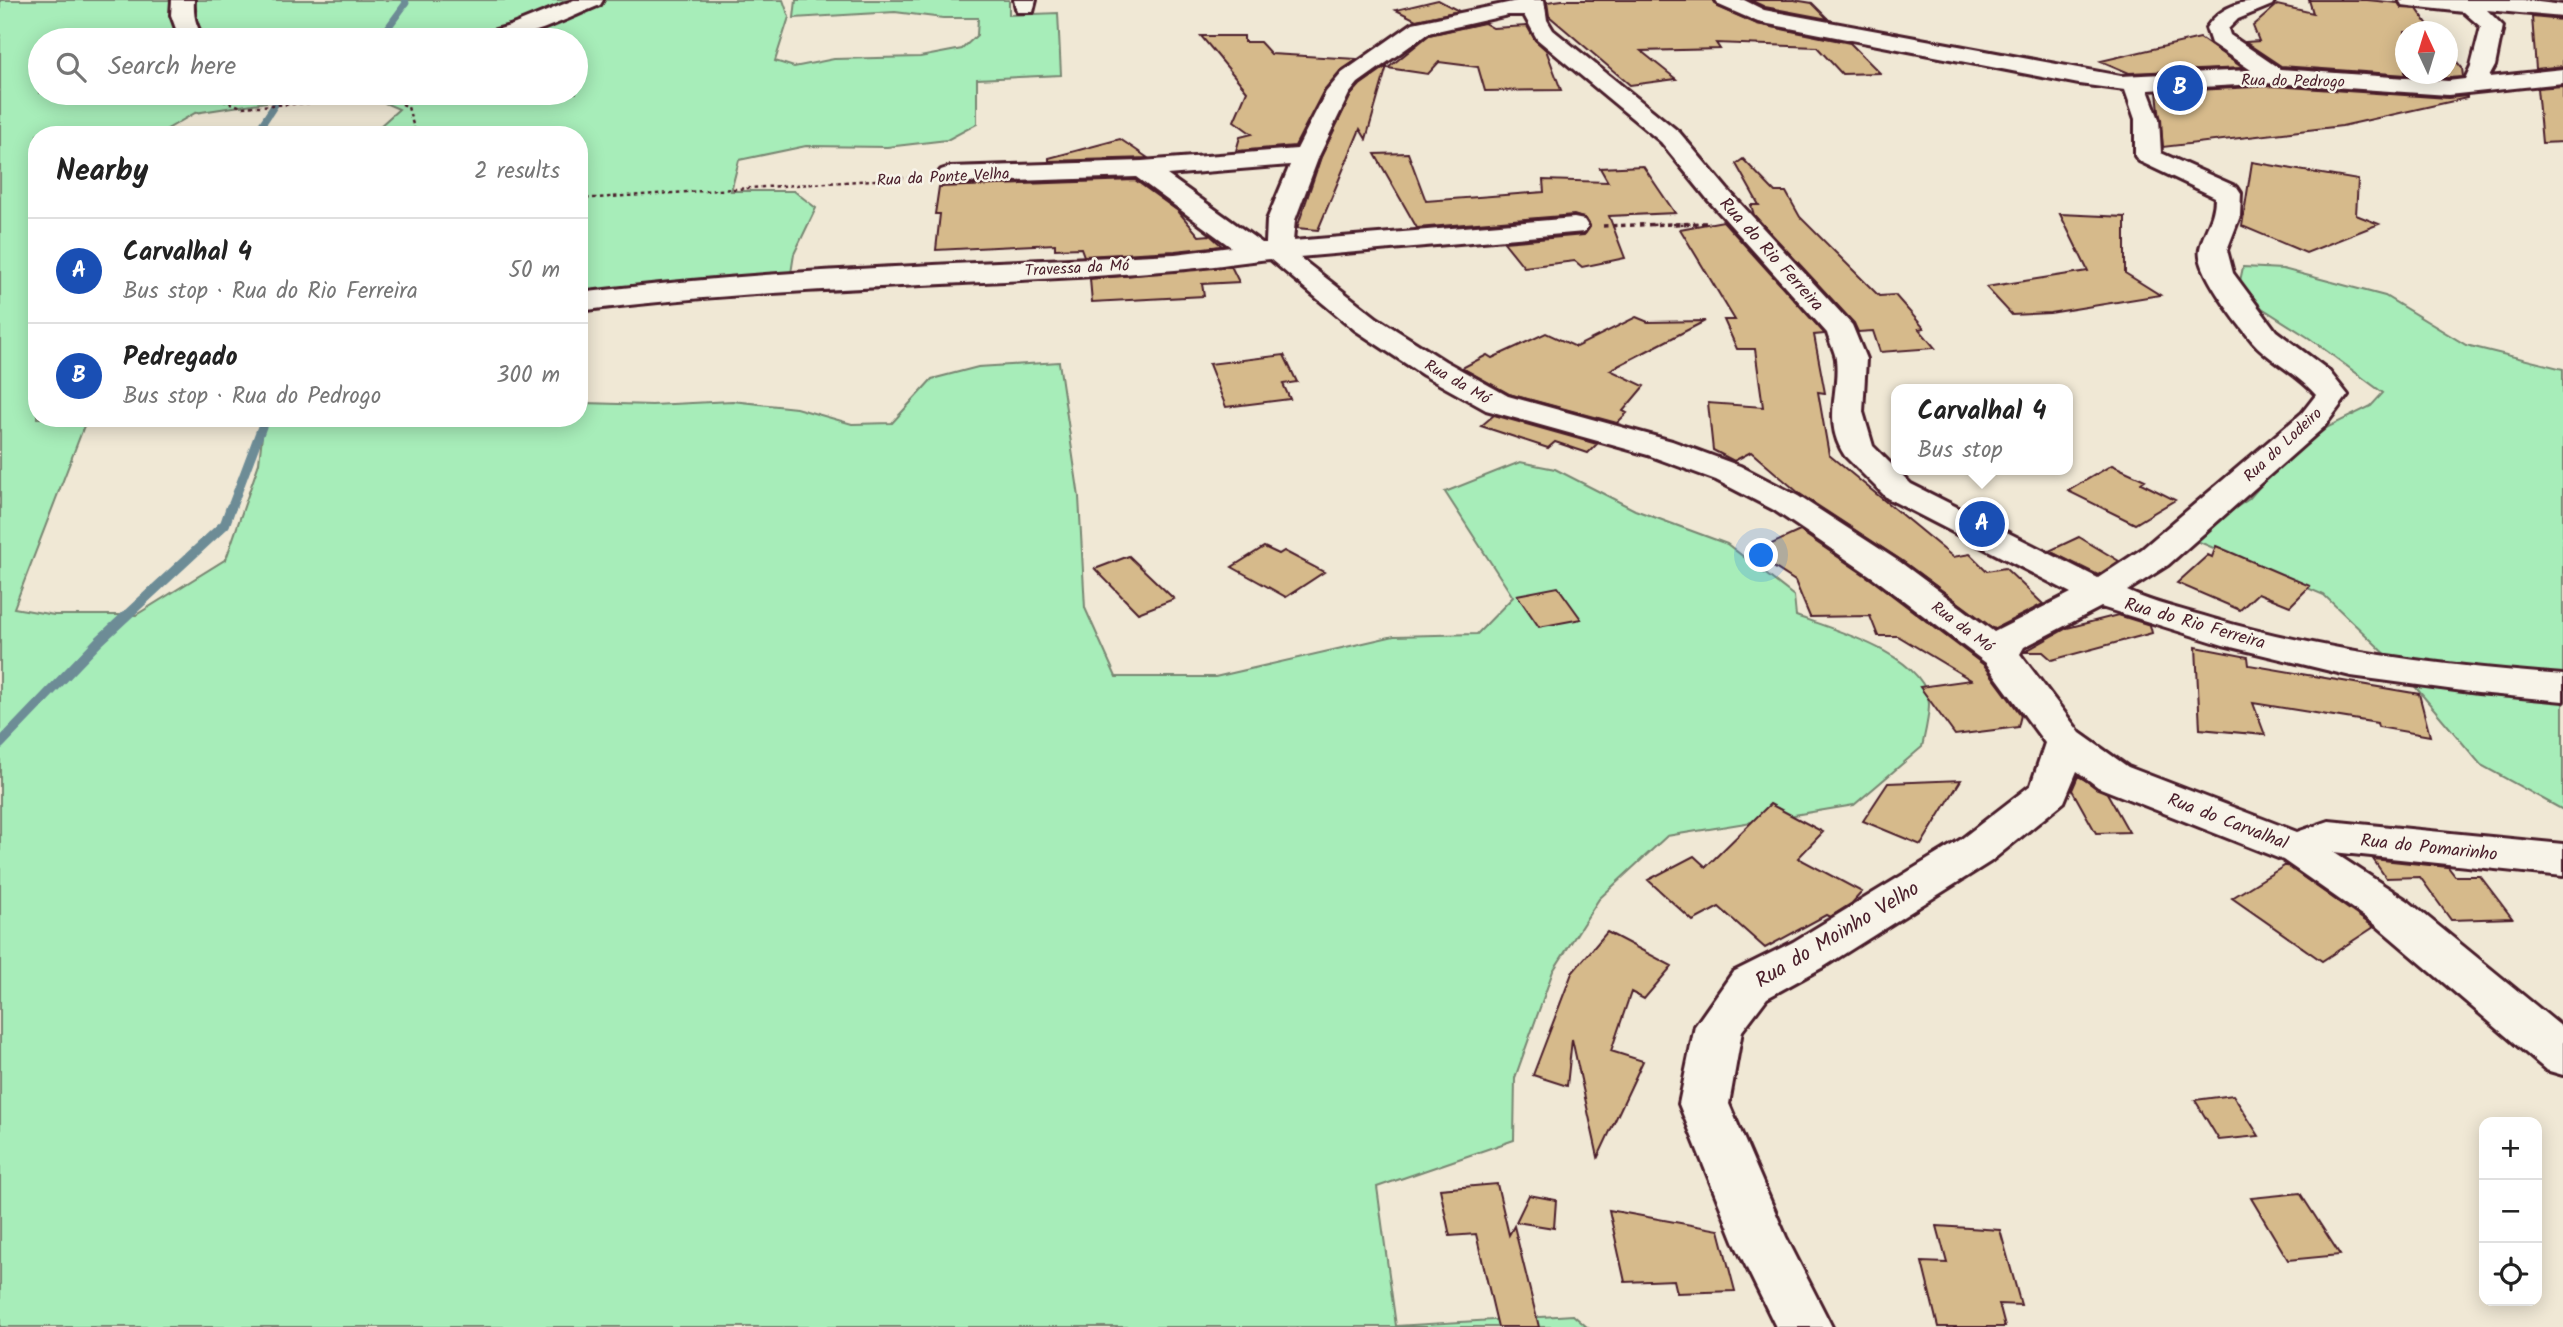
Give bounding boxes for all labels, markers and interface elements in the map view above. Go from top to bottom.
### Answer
north arrow [2395,21,2458,84]
search box [28,28,588,105]
text: Search here [108,46,236,88]
icon: search [52,48,90,86]
pin: B [2157,62,2203,114]
street label: Rua do Pedrogo [2241,68,2345,95]
text: Nearby [56,148,148,196]
text: 2 results [474,154,560,190]
street label: Rua da Ponte Velha [876,162,1010,193]
street label: Rua do Rio Ferreira [1711,191,1830,319]
text: Carvalhal 4 [123,232,252,274]
text: A [72,253,86,289]
text: 50 m [509,253,560,289]
street label: Travessa da Mó [1024,253,1131,284]
text: Bus stop · Rua do Rio Ferreira [123,274,418,310]
text: Pedregado [123,337,238,379]
street label: Rua da Mó [1420,353,1496,412]
text: B [72,358,86,394]
text: 300 m [496,358,560,394]
text: Bus stop · Rua do Pedrogo [123,379,381,415]
popup [1891,384,2073,475]
text: Carvalhal 4 [1918,391,2046,433]
street label: Rua do Lodeiro [2238,402,2328,488]
text: Bus stop [1918,433,2002,469]
pin: A [1959,498,2005,550]
your location [1744,538,1778,572]
street label: Rua do Rio Ferreira [2121,590,2269,658]
street label: Rua da Mó [1926,595,1999,660]
street label: Rua do Carvalhal [2163,786,2293,859]
street label: Rua do Pomarinho [2359,827,2499,870]
street label: Rua do Moinho Velho [1749,873,1926,998]
map controls [2479,1117,2542,1306]
button: + [2479,1117,2542,1180]
button: − [2479,1180,2542,1243]
button: locate [2479,1243,2542,1306]

